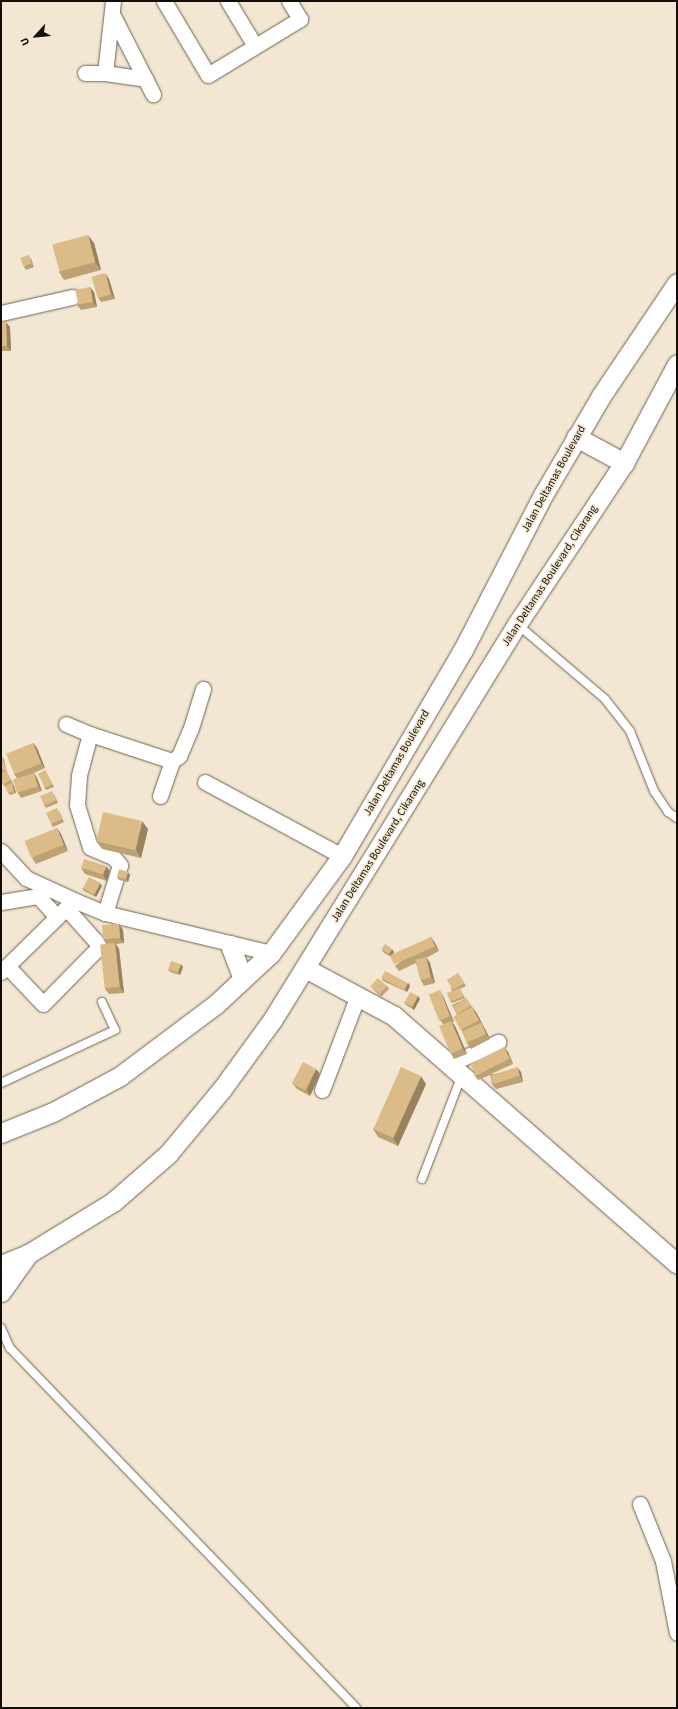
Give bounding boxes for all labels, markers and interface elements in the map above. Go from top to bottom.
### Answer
north arrow [16,16,56,56]
text: U [17,35,33,48]
street label: Jalan Deltamas Boulevard [519,423,589,535]
street label: Jalan Deltamas Boulevard, Cikarang [499,503,601,649]
street label: Jalan Deltamas Boulevard [361,708,433,818]
street label: Jalan Deltamas Boulevard, Cikarang [329,777,427,925]

